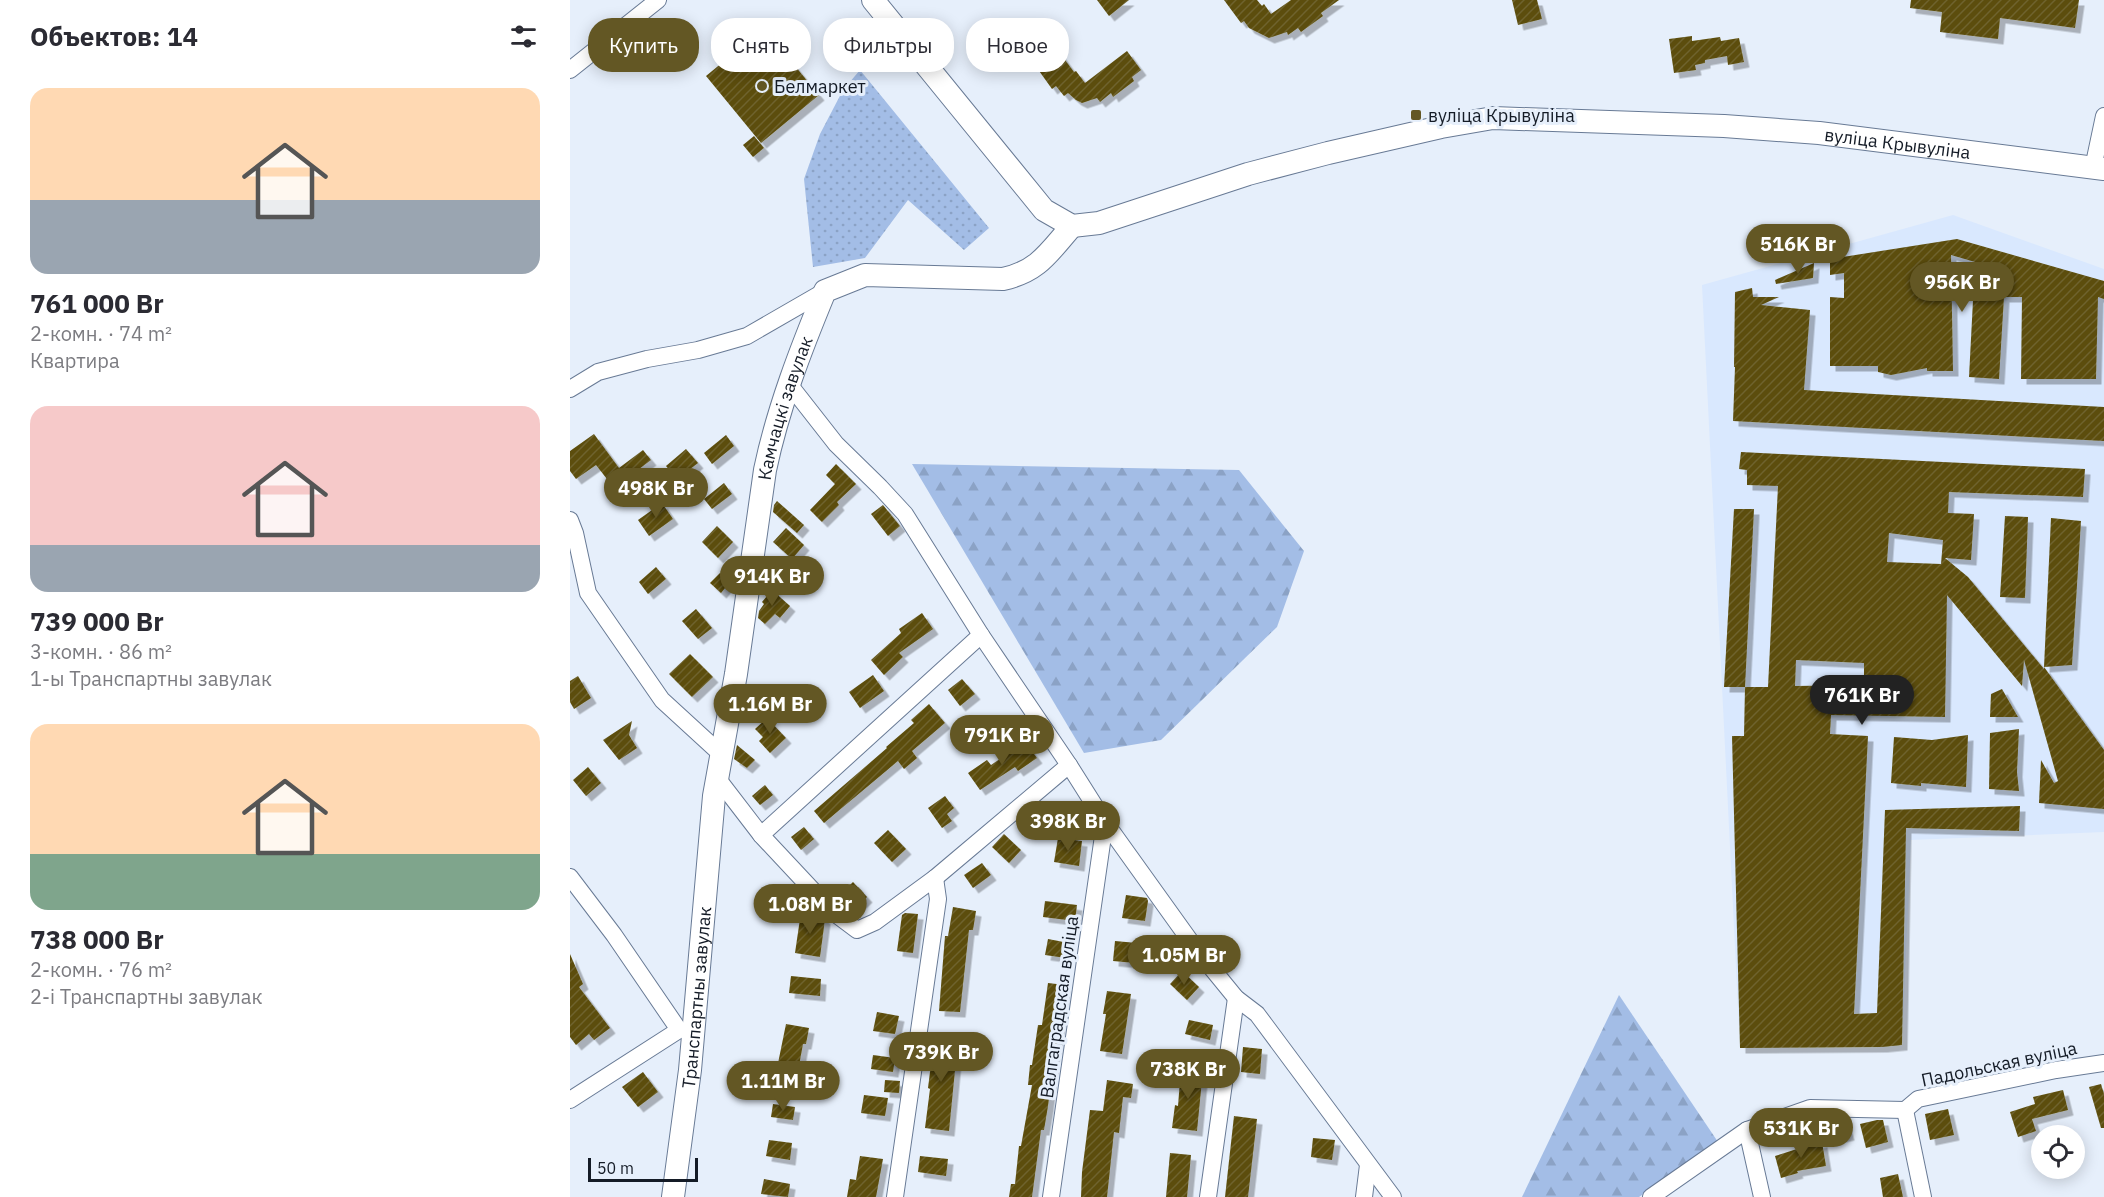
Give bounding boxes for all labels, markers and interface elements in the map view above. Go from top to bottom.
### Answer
chip: Купить [588,18,699,72]
chip: Снять [711,18,811,72]
chip: Фильтры [823,18,954,72]
chip: Новое [966,18,1069,72]
text: Объектов: 14 [30,19,198,53]
icon: filters [507,20,540,53]
place label: Белмаркет [774,75,866,98]
marker: Белмаркет [755,79,769,93]
place label: вуліца Крывуліна [1428,104,1575,127]
marker: вуліца Крывуліна [1409,108,1423,122]
street label: вуліца Крывуліна [1823,122,1972,164]
icon: home [231,127,339,235]
pin: 516K Br [1743,224,1853,275]
text: 516K Br [1760,230,1836,257]
pin: 956K Br [1907,262,2017,313]
text: 956K Br [1924,268,2000,295]
text: 761 000 Br [30,286,164,320]
text: 2-комн. · 74 m² [30,320,172,347]
street label: Камчацкі завулак [752,333,817,482]
text: Квартира [30,347,120,374]
icon: home [231,445,339,553]
pin: 498K Br [601,468,711,519]
text: 498K Br [618,474,694,501]
pin: 914K Br [717,556,827,607]
text: 914K Br [734,562,810,589]
text: 739 000 Br [30,604,164,638]
text: 3-комн. · 86 m² [30,638,172,665]
text: 1-ы Транспартны завулак [30,665,272,692]
pin: 761K Br [1807,675,1917,726]
text: 761K Br [1824,681,1900,708]
pin: 1.16M Br [708,684,832,735]
text: 1.16M Br [728,690,812,717]
pin: 791K Br [947,715,1057,766]
text: 791K Br [964,721,1040,748]
icon: home [231,763,339,871]
pin: 398K Br [1013,801,1123,852]
text: 398K Br [1030,807,1106,834]
pin: 1.08M Br [748,884,872,935]
text: 1.08M Br [768,890,852,917]
street label: Транспартны завулак [676,905,716,1090]
street label: Валгаградская вуліца [1035,914,1083,1100]
text: 738 000 Br [30,922,164,956]
pin: 1.05M Br [1122,935,1246,986]
text: 1.05M Br [1142,941,1226,968]
text: 2-комн. · 76 m² [30,956,172,983]
text: 2-і Транспартны завулак [30,983,262,1010]
pin: 739K Br [886,1032,996,1083]
street label: Падольская вуліца [1919,1036,2079,1092]
text: 739K Br [903,1038,979,1065]
pin: 738K Br [1133,1049,1243,1100]
text: 738K Br [1150,1055,1226,1082]
pin: 1.11M Br [721,1061,845,1112]
text: 1.11M Br [741,1067,825,1094]
pin: 531K Br [1746,1108,1856,1159]
text: 531K Br [1763,1114,1839,1141]
map controls [2031,1125,2085,1179]
button: locate [2031,1125,2085,1179]
scale bar [588,1155,698,1182]
text: 50 m [597,1158,634,1178]

